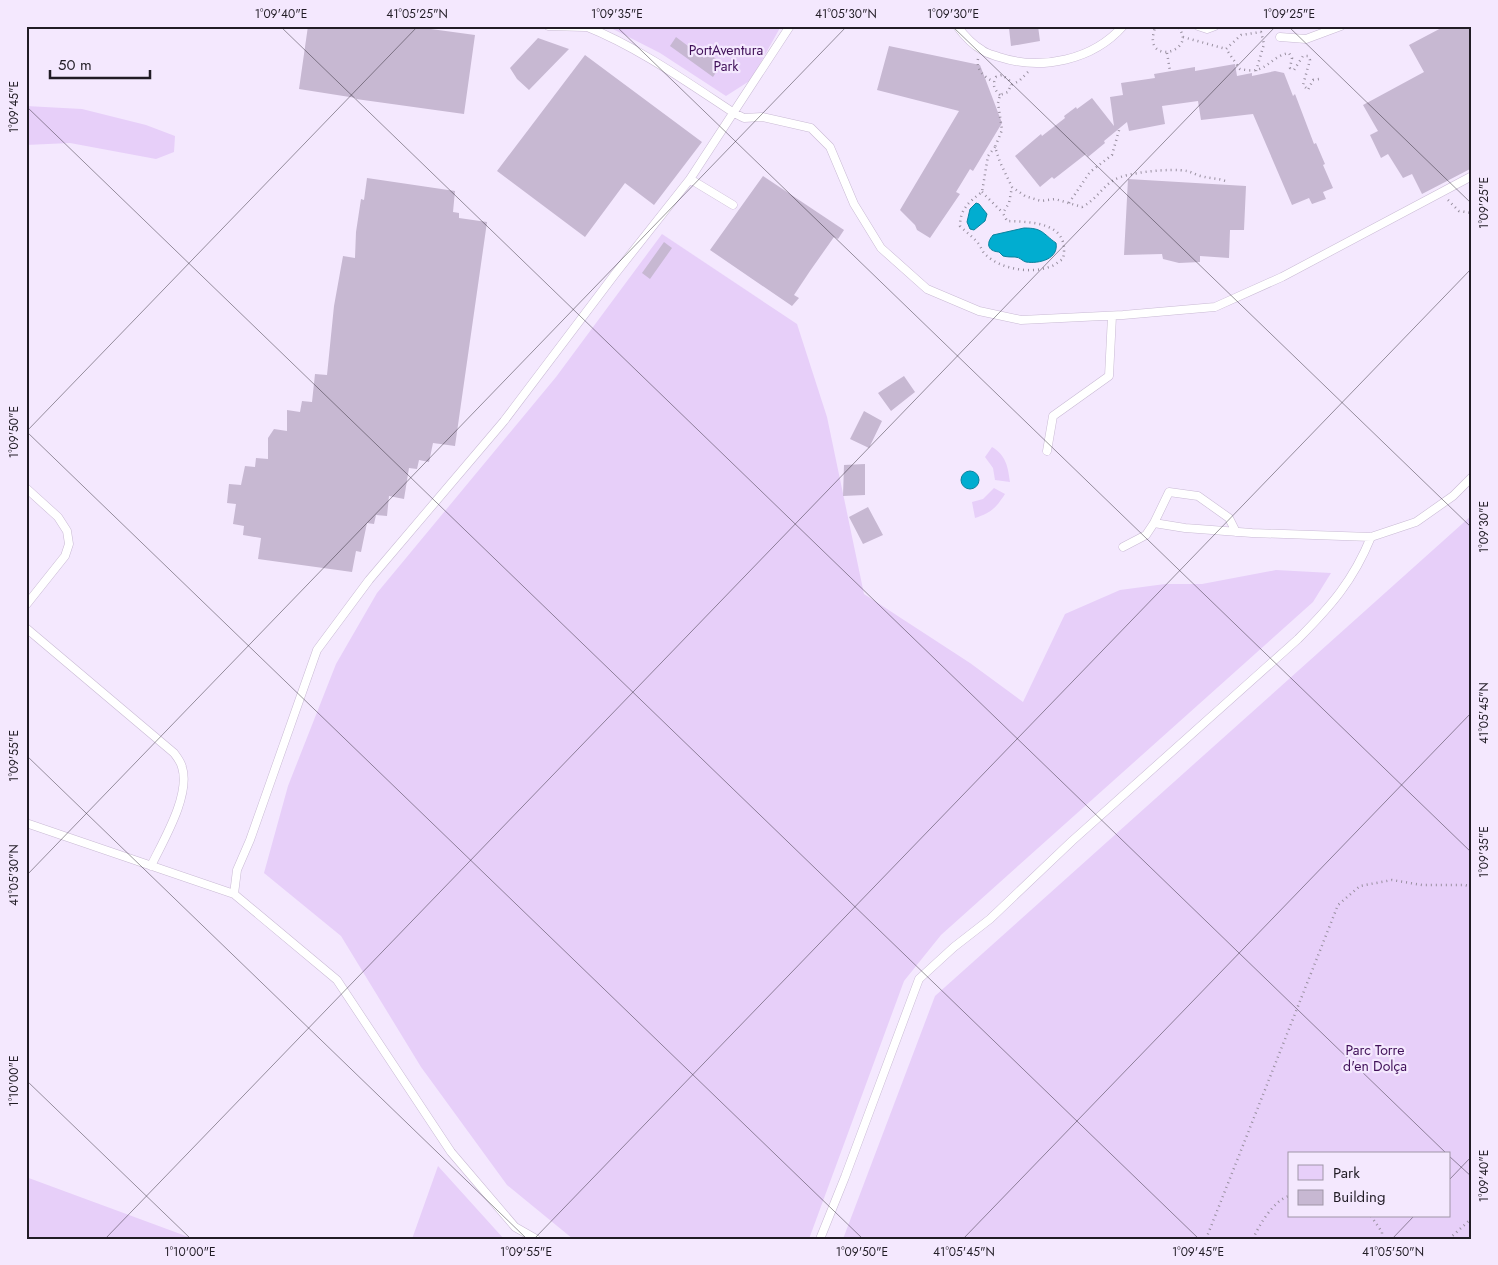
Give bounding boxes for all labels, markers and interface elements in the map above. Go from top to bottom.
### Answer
text: 1°09'40"E [255,5,307,23]
text: 41°05'25"N [386,5,448,23]
text: 1°09'35"E [591,5,643,23]
text: 41°05'30"N [815,5,877,23]
text: 1°09'30"E [927,5,979,23]
text: 1°09'25"E [1263,5,1315,23]
park label: PortAventura Park [689,40,763,76]
scale bar [50,48,150,80]
text: 50 m [58,54,92,76]
text: 1°09'45"E [5,81,23,133]
text: 1°09'25"E [1475,177,1493,229]
text: 1°09'50"E [5,406,23,458]
text: 1°09'30"E [1475,501,1493,553]
text: 41°05'45"N [1475,682,1493,744]
text: 1°09'55"E [5,730,23,782]
text: 1°09'35"E [1475,826,1493,878]
text: 41°05'30"N [5,844,23,906]
park label: Parc Torre d'en Dolça [1343,1040,1407,1076]
text: 1°10'00"E [5,1055,23,1107]
text: 1°09'40"E [1475,1150,1493,1202]
legend [1288,1152,1450,1218]
text: Park [1333,1162,1360,1184]
text: Building [1333,1186,1385,1208]
text: 1°10'00"E [164,1243,216,1261]
text: 1°09'55"E [500,1243,552,1261]
text: 1°09'50"E [836,1243,888,1261]
text: 41°05'45"N [933,1243,995,1261]
text: 1°09'45"E [1172,1243,1224,1261]
text: 41°05'50"N [1362,1243,1424,1261]

